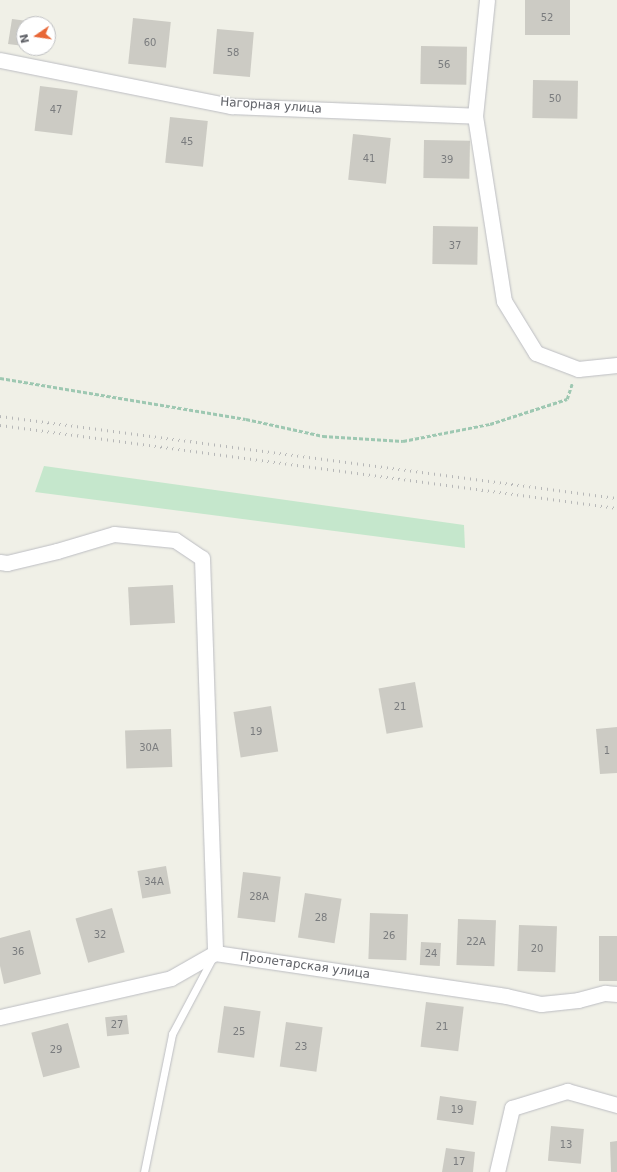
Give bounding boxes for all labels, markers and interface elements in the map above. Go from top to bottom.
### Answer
house number: 52 [541,12,553,24]
north arrow [16,16,56,56]
text: N [17,33,32,45]
house number: 60 [144,37,156,49]
house number: 58 [227,47,239,59]
house number: 56 [438,59,450,71]
house number: 50 [549,93,561,105]
street label: Нагорная улица [220,95,322,117]
house number: 47 [50,104,62,116]
house number: 45 [181,136,193,148]
house number: 41 [363,153,375,165]
house number: 39 [441,154,453,166]
house number: 37 [449,240,461,252]
house number: 21 [394,701,406,713]
house number: 19 [250,726,262,738]
house number: 30А [139,742,159,754]
house number: 1 [604,745,610,757]
house number: 34А [144,876,164,888]
house number: 28А [249,891,269,903]
house number: 28 [315,912,327,924]
house number: 32 [94,929,106,941]
house number: 26 [383,930,395,942]
house number: 22А [466,936,486,948]
house number: 20 [531,943,543,955]
house number: 36 [12,946,24,958]
house number: 24 [425,948,437,960]
street label: Пролетарская улица [239,950,371,982]
house number: 27 [111,1019,123,1031]
house number: 21 [436,1021,448,1033]
house number: 25 [233,1026,245,1038]
house number: 23 [295,1041,307,1053]
house number: 29 [50,1044,62,1056]
house number: 19 [451,1104,463,1116]
house number: 13 [560,1139,572,1151]
house number: 17 [453,1156,465,1168]

